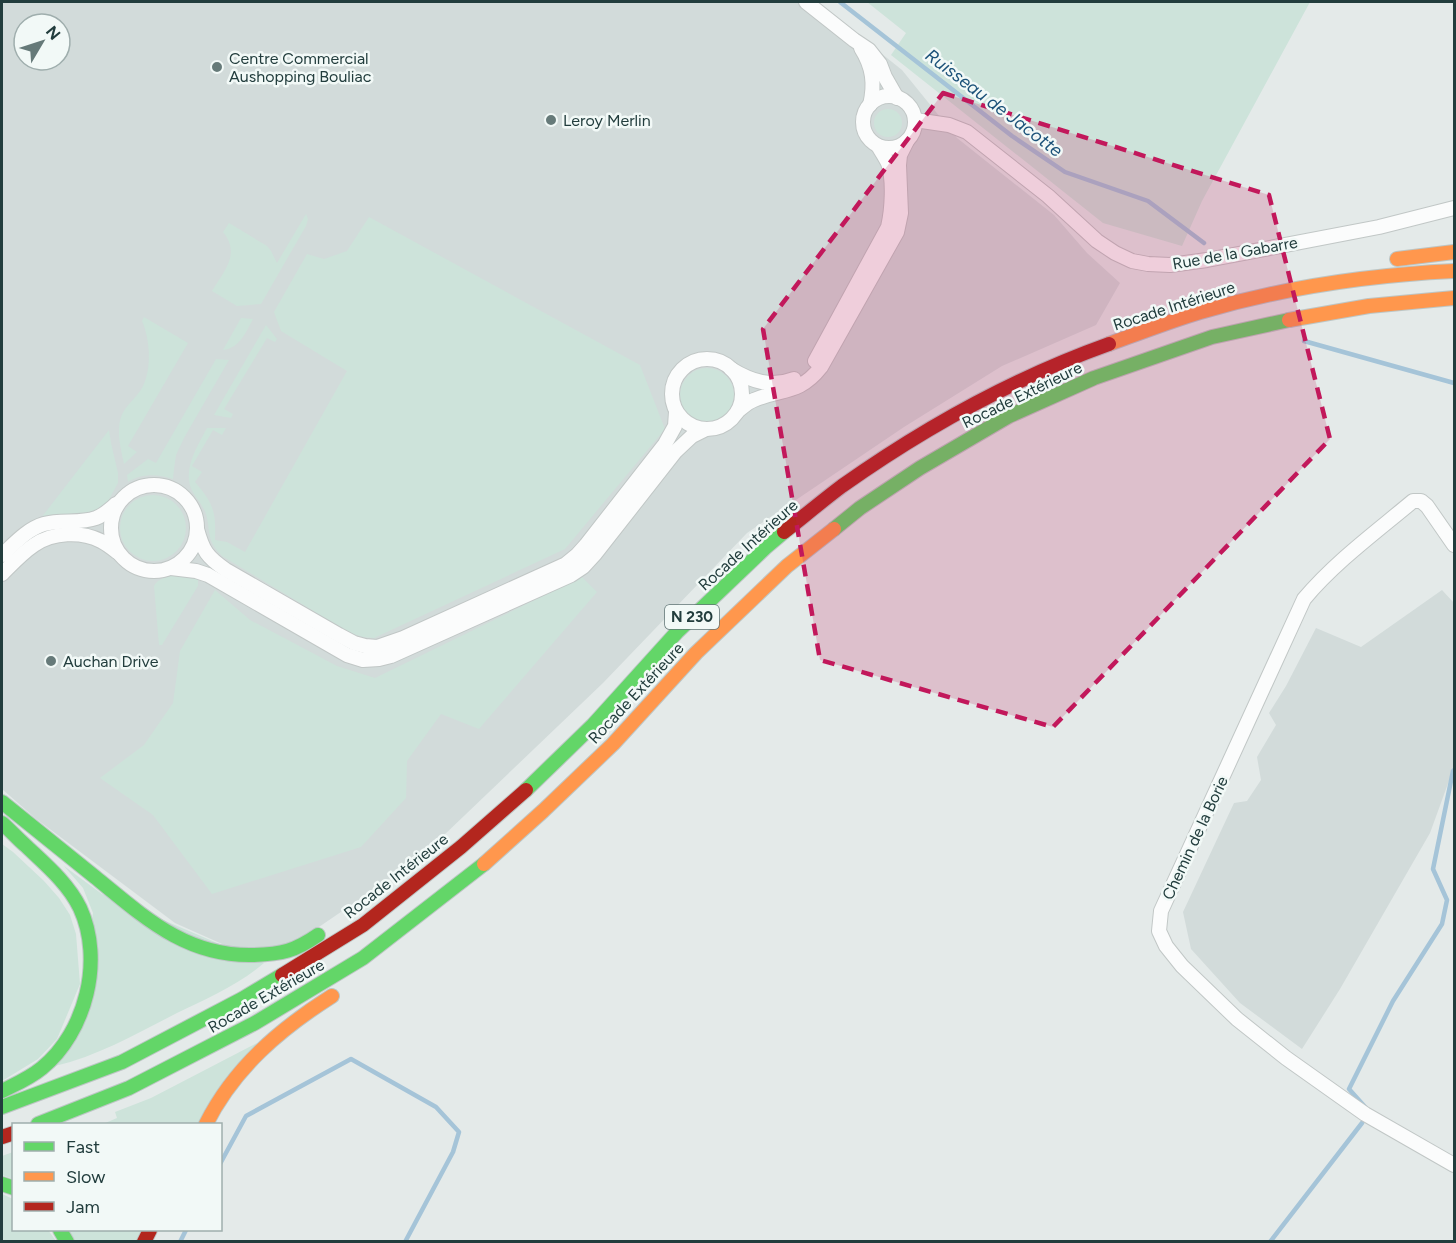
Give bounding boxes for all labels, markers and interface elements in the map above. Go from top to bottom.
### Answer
north arrow [12,12,72,72]
text: N [42,22,65,44]
water label: Ruisseau de Jacotte [921,44,1067,162]
place label: Centre Commercial Aushopping Bouliac [229,49,372,86]
marker: Centre Commercial Aushopping Bouliac [210,60,224,74]
place label: Leroy Merlin [563,111,651,130]
marker: Leroy Merlin [544,113,558,127]
street label: Rue de la Gabarre [1171,233,1299,273]
street label: Rocade Intérieure [1111,277,1238,335]
street label: Rocade Extérieure [959,358,1085,432]
street label: Rocade Intérieure [694,495,802,595]
road number: N 230 [665,605,719,629]
street label: Rocade Extérieure [584,638,688,747]
place label: Auchan Drive [63,652,159,671]
marker: Auchan Drive [44,654,58,668]
street label: Chemin de la Borie [1158,773,1232,903]
street label: Rocade Intérieure [340,829,452,923]
street label: Rocade Extérieure [205,955,328,1037]
legend [12,1123,222,1231]
text: Fast [66,1136,100,1158]
text: Slow [66,1166,105,1188]
text: Jam [66,1196,100,1218]

